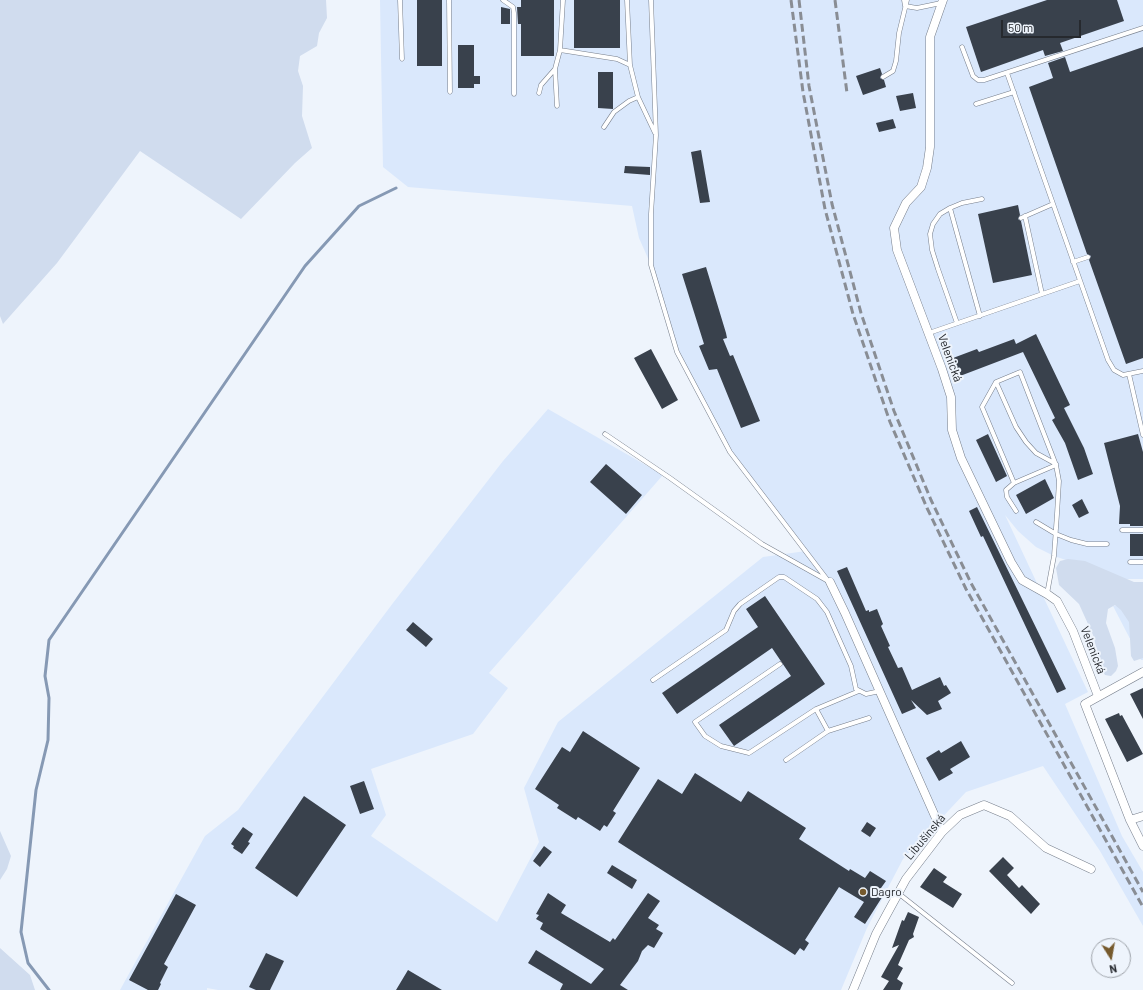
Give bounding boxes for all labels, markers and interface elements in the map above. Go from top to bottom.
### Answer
scale bar [1003,12,1083,38]
text: 50 m [1008,20,1033,34]
street label: Velenická [935,332,965,384]
street label: Velenická [1077,624,1109,676]
street label: Libušínská [902,811,948,863]
place label: Dagro [871,885,902,899]
marker: Dagro [858,887,868,897]
north arrow [1091,938,1131,978]
text: N [1108,962,1118,976]

